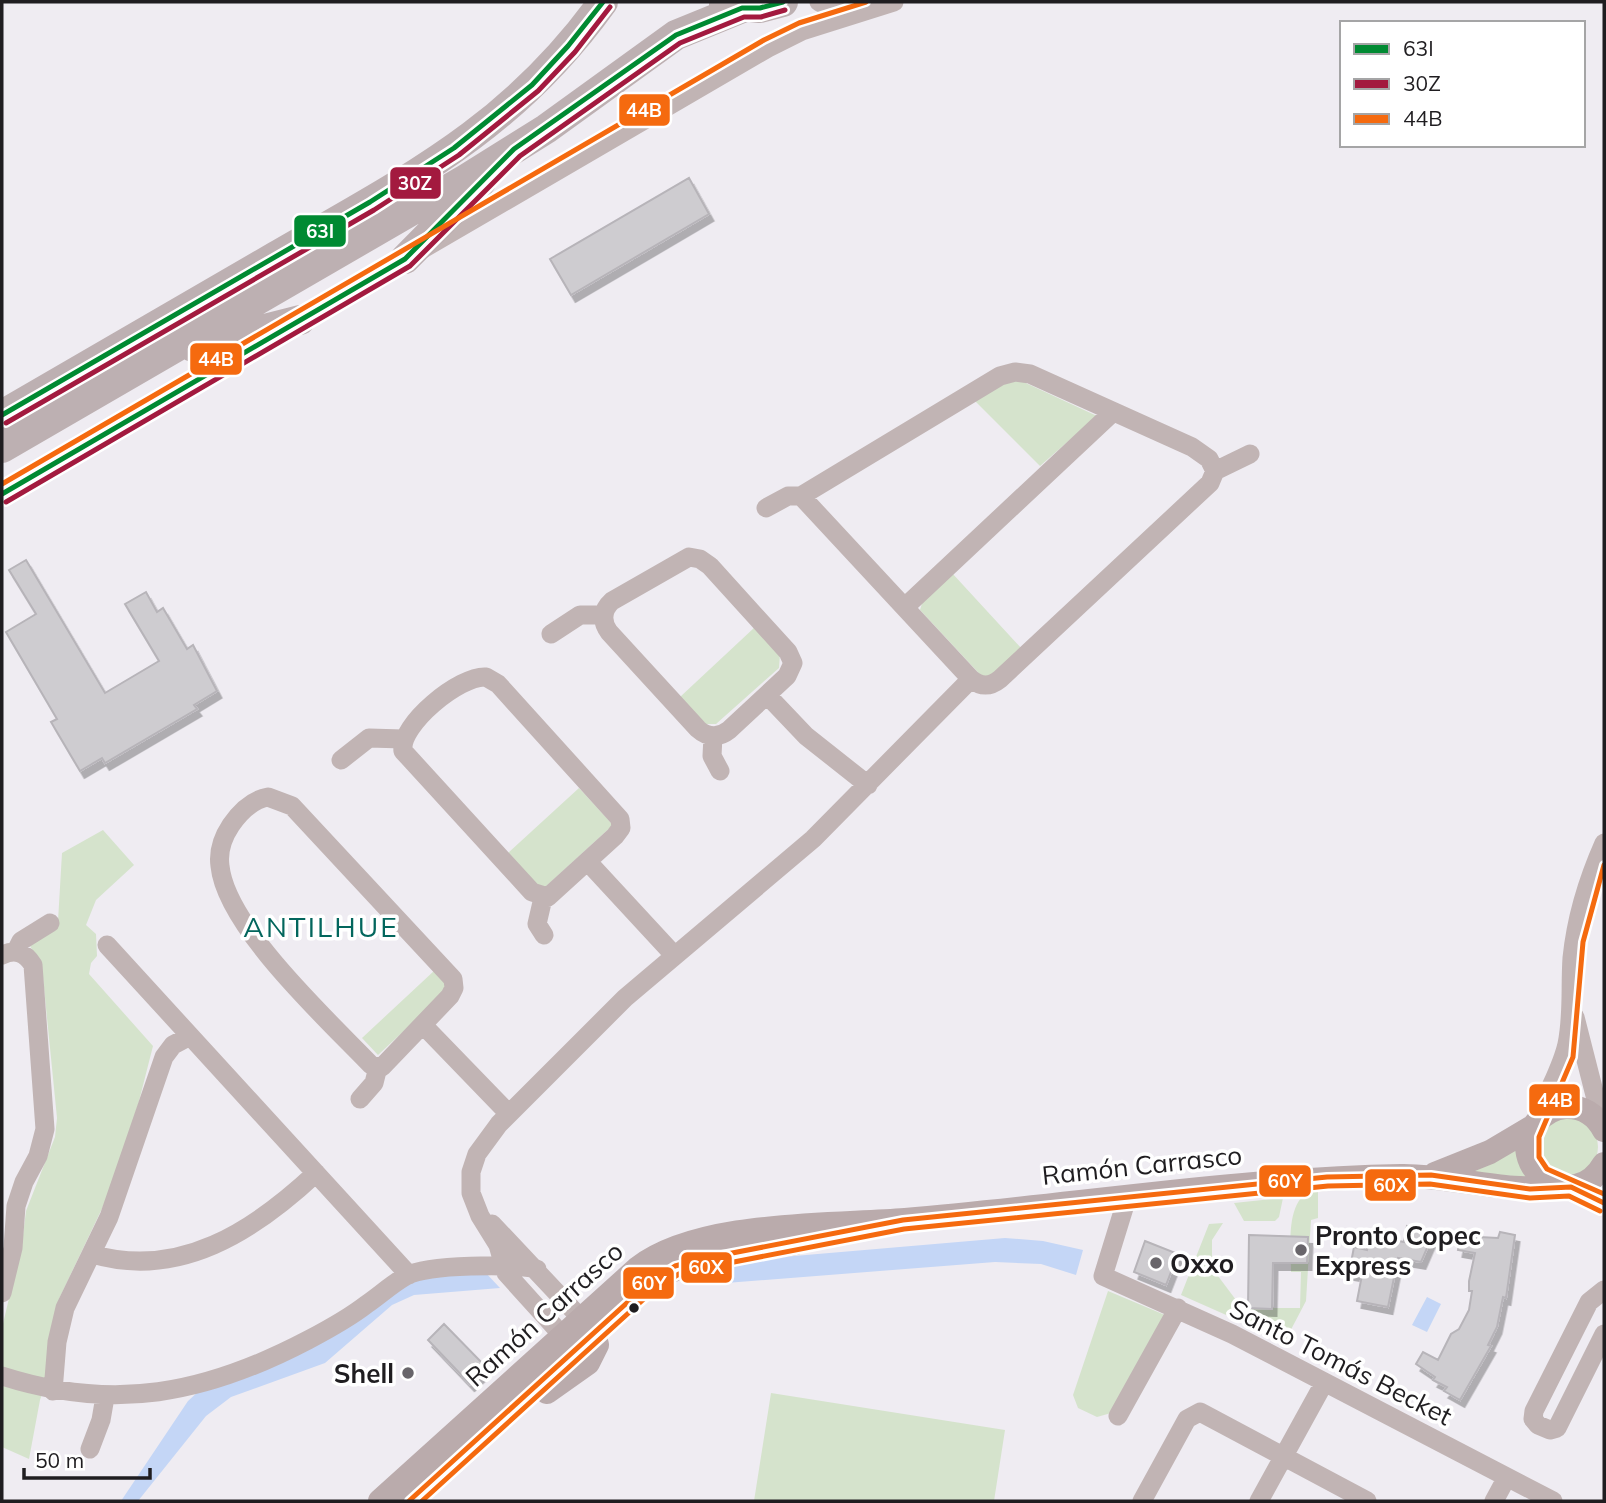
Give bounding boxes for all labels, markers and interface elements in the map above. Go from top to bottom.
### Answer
legend [1340,21,1585,147]
text: 63I [1403,35,1434,61]
text: 30Z [1403,70,1441,96]
line badge: 44B [618,93,671,127]
text: 44B [626,98,662,122]
text: 44B [1403,105,1442,131]
line badge: 30Z [389,166,442,200]
text: 30Z [398,171,432,195]
line badge: 63I [293,214,347,248]
text: 63I [306,219,334,243]
line badge: 44B [189,342,243,376]
text: 44B [198,347,234,371]
district label: ANTILHUE [243,909,399,944]
line badge: 44B [1528,1083,1581,1117]
text: 44B [1537,1088,1573,1112]
street label: Ramón Carrasco [1040,1138,1244,1192]
line badge: 60Y [1258,1164,1312,1198]
line badge: 60X [1364,1168,1417,1202]
text: 60Y [1268,1169,1303,1193]
text: 60X [1373,1173,1409,1197]
place label: Pronto Copec Express [1315,1219,1481,1282]
street label: Ramón Carrasco [458,1235,630,1393]
marker: Pronto Copec Express [1293,1242,1309,1258]
place label: Oxxo [1170,1247,1234,1280]
line badge: 60X [680,1251,733,1284]
text: 60X [688,1255,724,1279]
marker: Oxxo [1148,1255,1164,1271]
line badge: 60Y [622,1266,675,1300]
text: 60Y [632,1271,667,1295]
street label: Santo Tomás Becket [1224,1292,1458,1432]
unlabelled marker [627,1301,641,1315]
place label: Shell [334,1357,394,1390]
marker: Shell [400,1365,416,1381]
scale bar [24,1436,150,1480]
text: 50 m [35,1447,84,1473]

